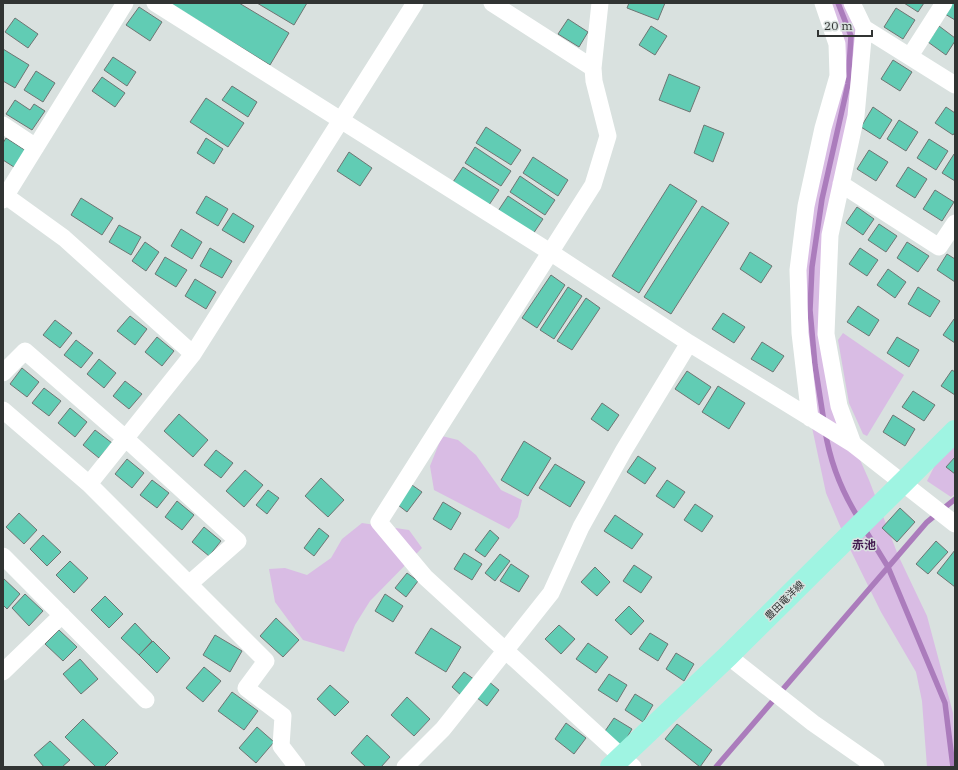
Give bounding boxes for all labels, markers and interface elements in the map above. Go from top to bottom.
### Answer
scale bar [818,12,872,38]
text: 20 m [824,18,853,33]
district label: 赤池 [852,537,876,552]
street label: 豊田竜洋線 [762,578,807,623]

